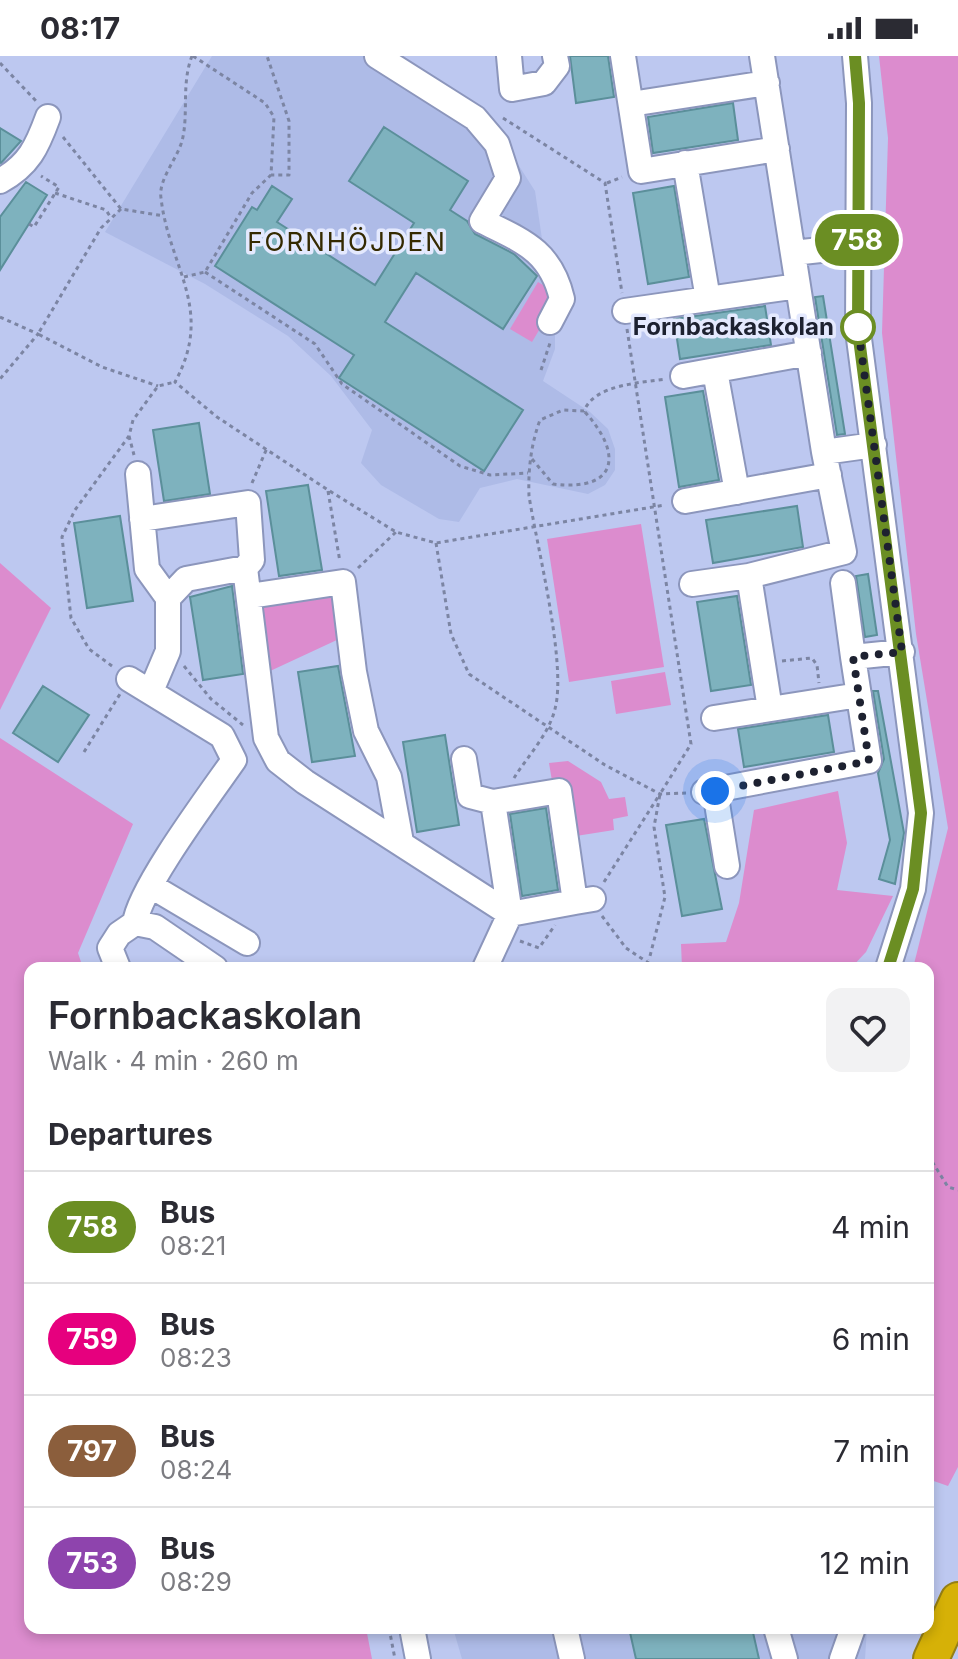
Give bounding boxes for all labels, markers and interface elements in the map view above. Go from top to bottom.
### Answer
text: 08:17 [40,10,120,46]
line badge: 758 [811,214,903,266]
text: 758 [831,223,883,257]
district label: FORNHÖJDEN [247,226,447,257]
marker: Fornbackaskolan [841,310,875,344]
place label: Fornbackaskolan [633,312,834,341]
your location [695,771,735,811]
button: heart [826,988,910,1072]
text: Fornbackaskolan [48,992,362,1038]
text: Walk · 4 min · 260 m [48,1045,299,1076]
text: Departures [48,1116,213,1152]
text: Bus [160,1194,215,1230]
text: 4 min [831,1209,910,1245]
text: 758 [66,1210,118,1244]
text: 08:21 [160,1230,226,1261]
text: Bus [160,1306,215,1342]
text: 6 min [832,1321,910,1357]
text: 759 [66,1322,118,1356]
text: 08:23 [160,1342,232,1373]
text: Bus [160,1418,215,1454]
text: 7 min [833,1433,910,1469]
text: 797 [67,1434,117,1468]
text: 08:24 [160,1454,232,1485]
text: Bus [160,1530,215,1566]
text: 12 min [820,1545,910,1581]
text: 753 [66,1546,118,1580]
text: 08:29 [160,1566,232,1597]

